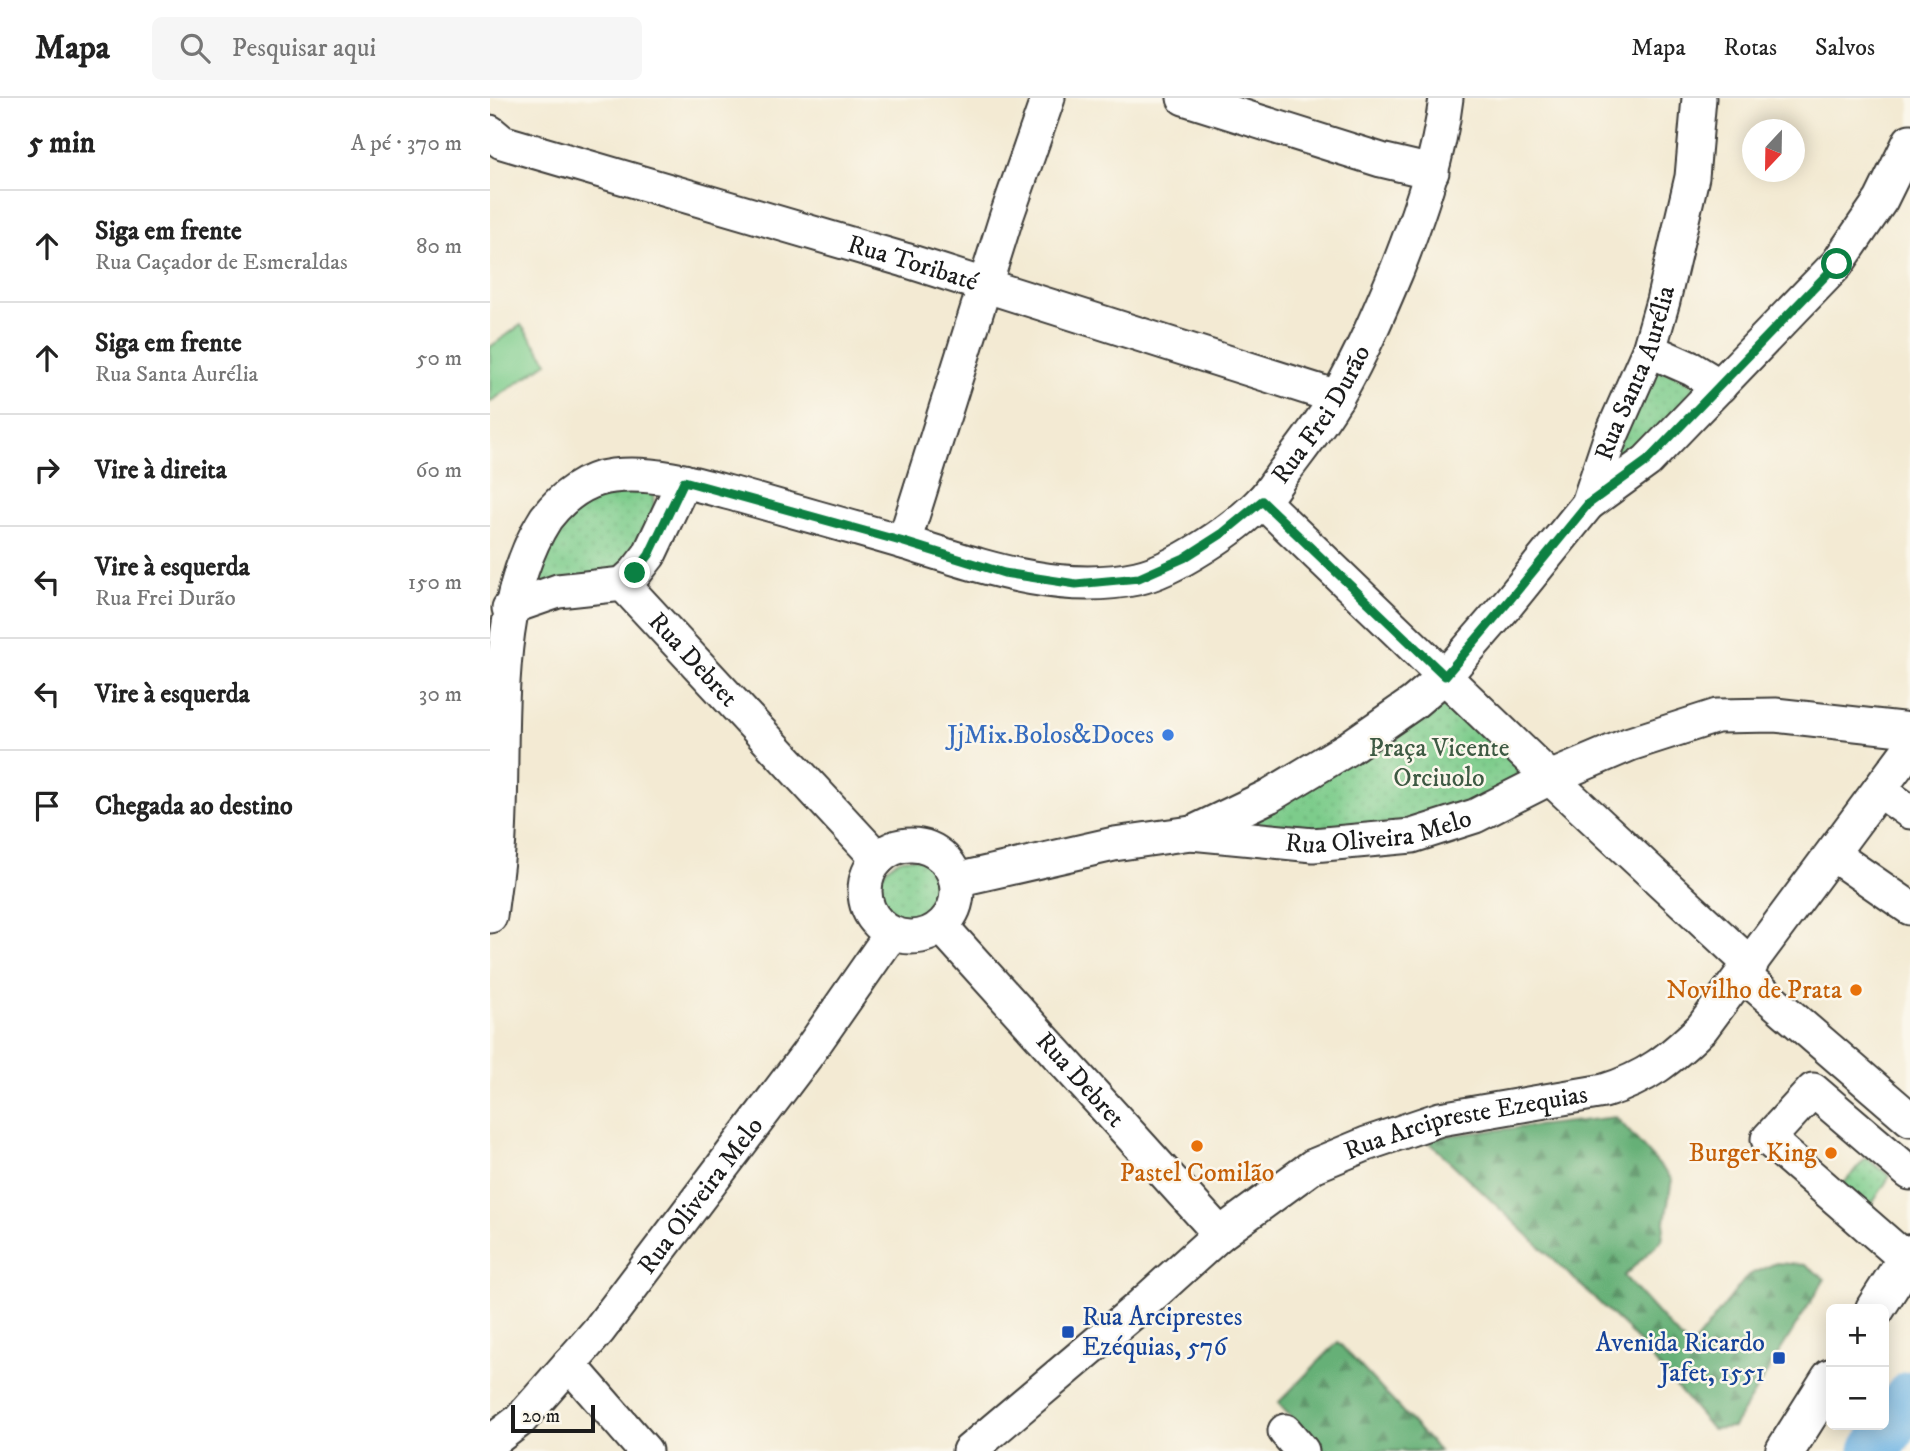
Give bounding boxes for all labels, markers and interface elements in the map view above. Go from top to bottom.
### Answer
search box [152,17,642,80]
text: Mapa [35,28,110,69]
icon: search [176,29,214,67]
text: Pesquisar aqui [232,32,376,65]
text: Mapa [1631,33,1686,63]
text: Rotas [1724,33,1777,63]
text: Salvos [1815,33,1875,63]
north arrow [1742,119,1805,182]
text: 5 min [28,125,95,162]
text: A pé · 370 m [351,129,462,158]
text: Siga em frente [95,215,242,248]
icon: ahead [28,227,66,265]
street label: Rua Toribaté [844,228,982,299]
text: 80 m [416,232,462,261]
text: Rua Caçador de Esmeraldas [95,248,348,277]
route start [1821,248,1852,279]
street label: Rua Santa Aurélia [1587,283,1682,465]
text: Siga em frente [95,327,242,360]
icon: ahead [28,339,66,377]
street label: Rua Frei Durão [1264,340,1378,490]
text: 50 m [416,344,462,373]
text: Rua Santa Aurélia [95,360,258,389]
icon: right [28,451,66,489]
text: Vire à direita [95,454,227,487]
text: 60 m [415,456,462,485]
text: Vire à esquerda [95,551,250,584]
route end [619,557,650,588]
icon: left [28,563,66,601]
text: 150 m [408,568,462,597]
text: Rua Frei Durão [95,584,236,613]
street label: Rua Debret [641,605,745,714]
icon: left [28,675,66,713]
text: Vire à esquerda [95,678,250,711]
text: 30 m [419,680,462,709]
place label: JjMix.Bolos&Doces [945,719,1154,752]
marker: JjMix.Bolos&Doces [1160,727,1176,743]
park label: Praça Vicente Orciuolo [1368,732,1510,795]
icon: arrive [28,787,66,825]
text: Chegada ao destino [95,790,293,823]
street label: Rua Oliveira Melo [1284,802,1476,862]
place label: Novilho de Prata [1666,974,1842,1007]
marker: Novilho de Prata [1848,982,1864,998]
street label: Rua Debret [1029,1025,1132,1134]
street label: Rua Arcipreste Ezequias [1339,1078,1590,1168]
street label: Rua Oliveira Melo [630,1110,771,1281]
place label: Burger King [1688,1137,1817,1170]
marker: Pastel Comilão [1189,1138,1205,1154]
marker: Burger King [1823,1145,1839,1161]
place label: Pastel Comilão [1120,1157,1274,1190]
place label: Rua Arciprestes Ezéquias, 576 [1082,1301,1242,1364]
map controls [1826,1304,1889,1430]
button: + [1826,1304,1889,1367]
marker: Rua Arciprestes Ezéquias, 576 [1060,1324,1076,1340]
place label: Avenida Ricardo Jafet, 1551 [1595,1327,1765,1390]
marker: Avenida Ricardo Jafet, 1551 [1771,1350,1787,1366]
button: − [1826,1367,1889,1430]
scale bar [511,1402,595,1434]
text: 20 m [522,1405,560,1428]

